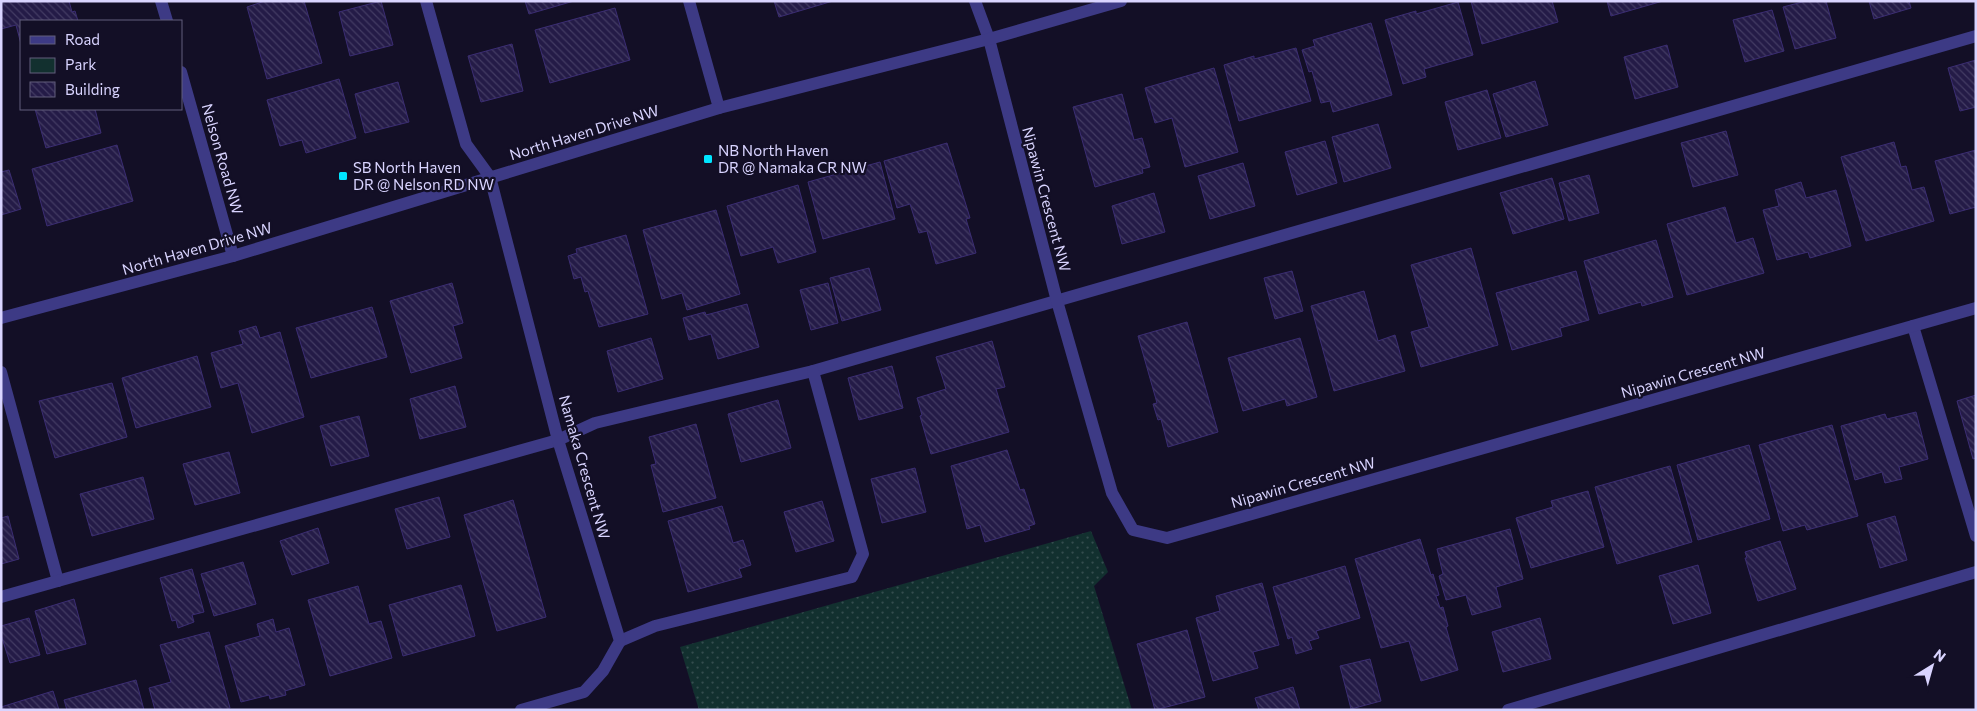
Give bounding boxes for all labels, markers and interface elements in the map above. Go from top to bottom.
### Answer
legend [20,20,182,110]
text: Road [65,30,100,48]
text: Park [65,55,96,73]
text: Building [65,80,120,98]
street label: Nelson Road NW [199,101,247,217]
street label: North Haven Drive NW [507,101,661,163]
street label: Nipawin Crescent NW [1019,125,1075,273]
place label: NB North Haven DR @ Namaka CR NW [718,141,867,176]
marker: NB North Haven DR @ Namaka CR NW [702,153,714,165]
place label: SB North Haven DR @ Nelson RD NW [353,158,494,193]
marker: SB North Haven DR @ Nelson RD NW [337,170,349,182]
street label: North Haven Drive NW [120,218,274,278]
street label: Nipawin Crescent NW [1619,343,1767,401]
street label: Namaka Crescent NW [556,393,614,541]
street label: Nipawin Crescent NW [1229,453,1377,511]
north arrow [1907,641,1957,691]
text: N [1931,645,1949,665]

